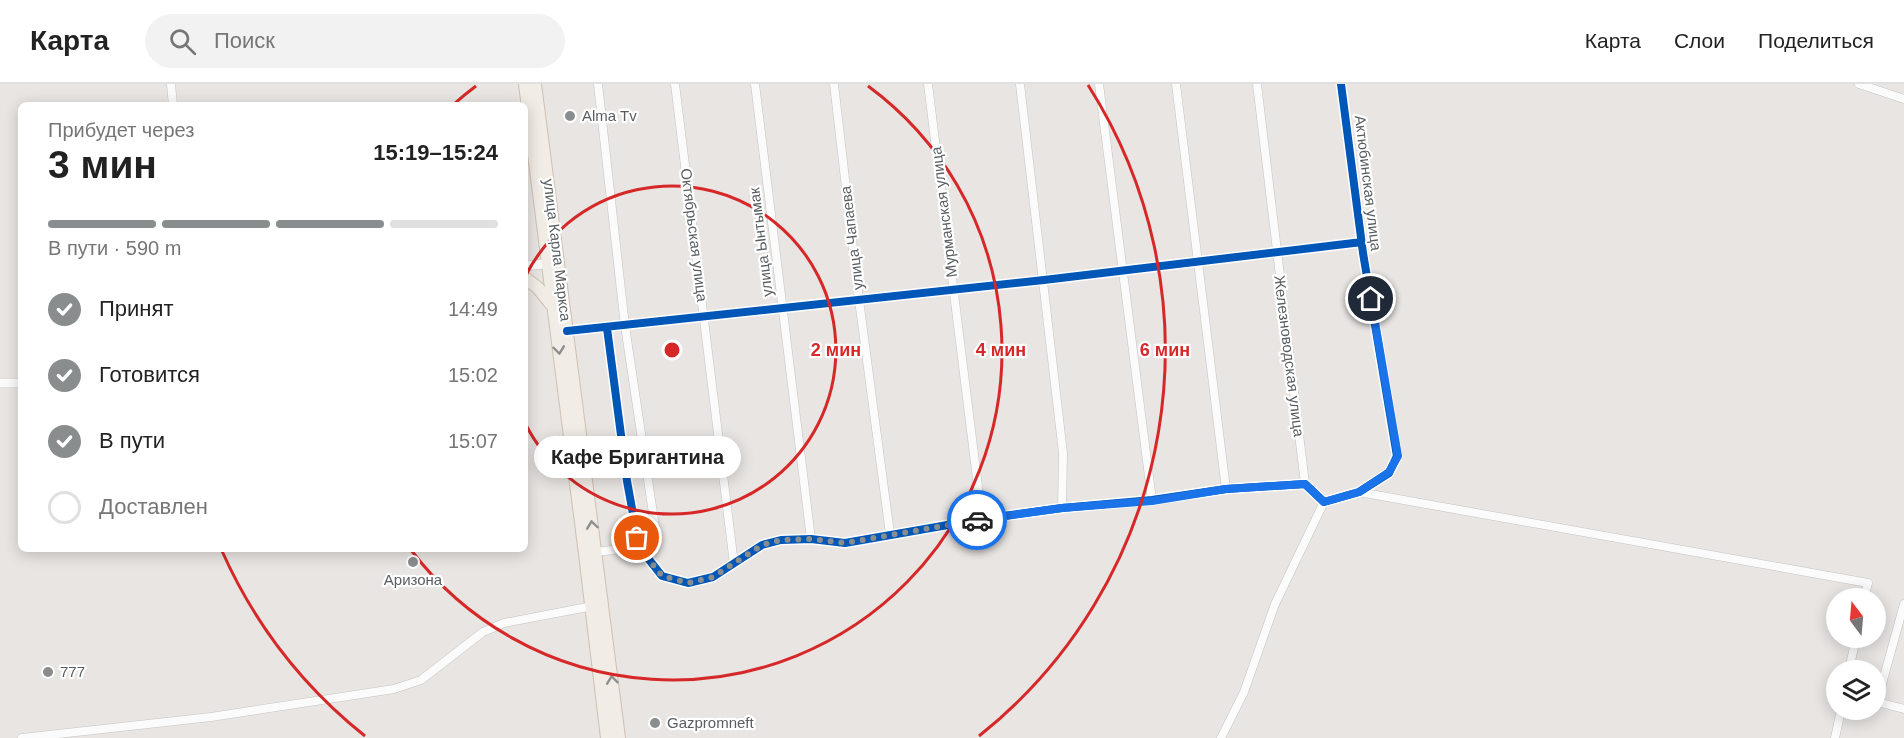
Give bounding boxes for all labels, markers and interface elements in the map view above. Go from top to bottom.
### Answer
search box [145,14,565,68]
text: Карта [30,25,109,56]
icon: search [166,25,199,58]
text: Поиск [214,28,275,53]
text: Карта [1585,29,1641,52]
text: Слои [1674,29,1725,52]
text: Поделиться [1758,29,1874,52]
place label: Alma Tv [582,107,637,124]
marker: Alma Tv [563,109,577,123]
street label: Актюбинская улица [1352,114,1385,252]
text: Прибудет через [48,119,194,141]
text: 15:19–15:24 [373,140,498,165]
text: 3 мин [48,143,157,186]
street label: Мурманская улица [927,145,960,278]
street label: Октябрьская улица [678,167,711,303]
street label: улица Карла Маркса [540,178,575,323]
street label: улица Чапаева [837,184,866,291]
street label: улица Ынтымак [745,186,776,298]
text: В пути · 590 m [48,237,181,259]
pin [1345,273,1396,324]
street label: Железноводская улица [1271,274,1308,438]
icon: home [1354,282,1387,315]
icon: check [48,293,81,326]
text: Принят [99,296,173,321]
text: 14:49 [448,298,498,320]
centre of rings [662,340,682,360]
text: 2 мин [811,340,861,360]
text: 4 мин [976,340,1026,360]
text: 6 мин [1140,340,1190,360]
one-way arrow [552,346,564,355]
icon: check [48,359,81,392]
text: Готовится [99,362,200,387]
text: 15:02 [448,364,498,386]
icon: check [48,425,81,458]
text: В пути [99,428,165,453]
text: 15:07 [448,430,498,452]
callout: Кафе Бригантина [534,436,740,478]
text: Кафе Бригантина [551,446,724,468]
courier [947,490,1007,550]
text: Доставлен [99,494,208,519]
icon: car [961,504,994,537]
pin [611,512,662,563]
one-way arrow [587,521,599,530]
icon: bag [620,521,653,554]
marker: Аризона [406,555,420,569]
place label: Аризона [384,571,443,588]
north arrow [1826,588,1886,648]
map controls [1826,588,1886,720]
button: layers [1826,660,1886,720]
place label: 777 [60,663,85,680]
marker: 777 [41,665,55,679]
one-way arrow [606,675,619,685]
place label: Gazpromneft [667,714,755,731]
marker: Gazpromneft [648,716,662,730]

